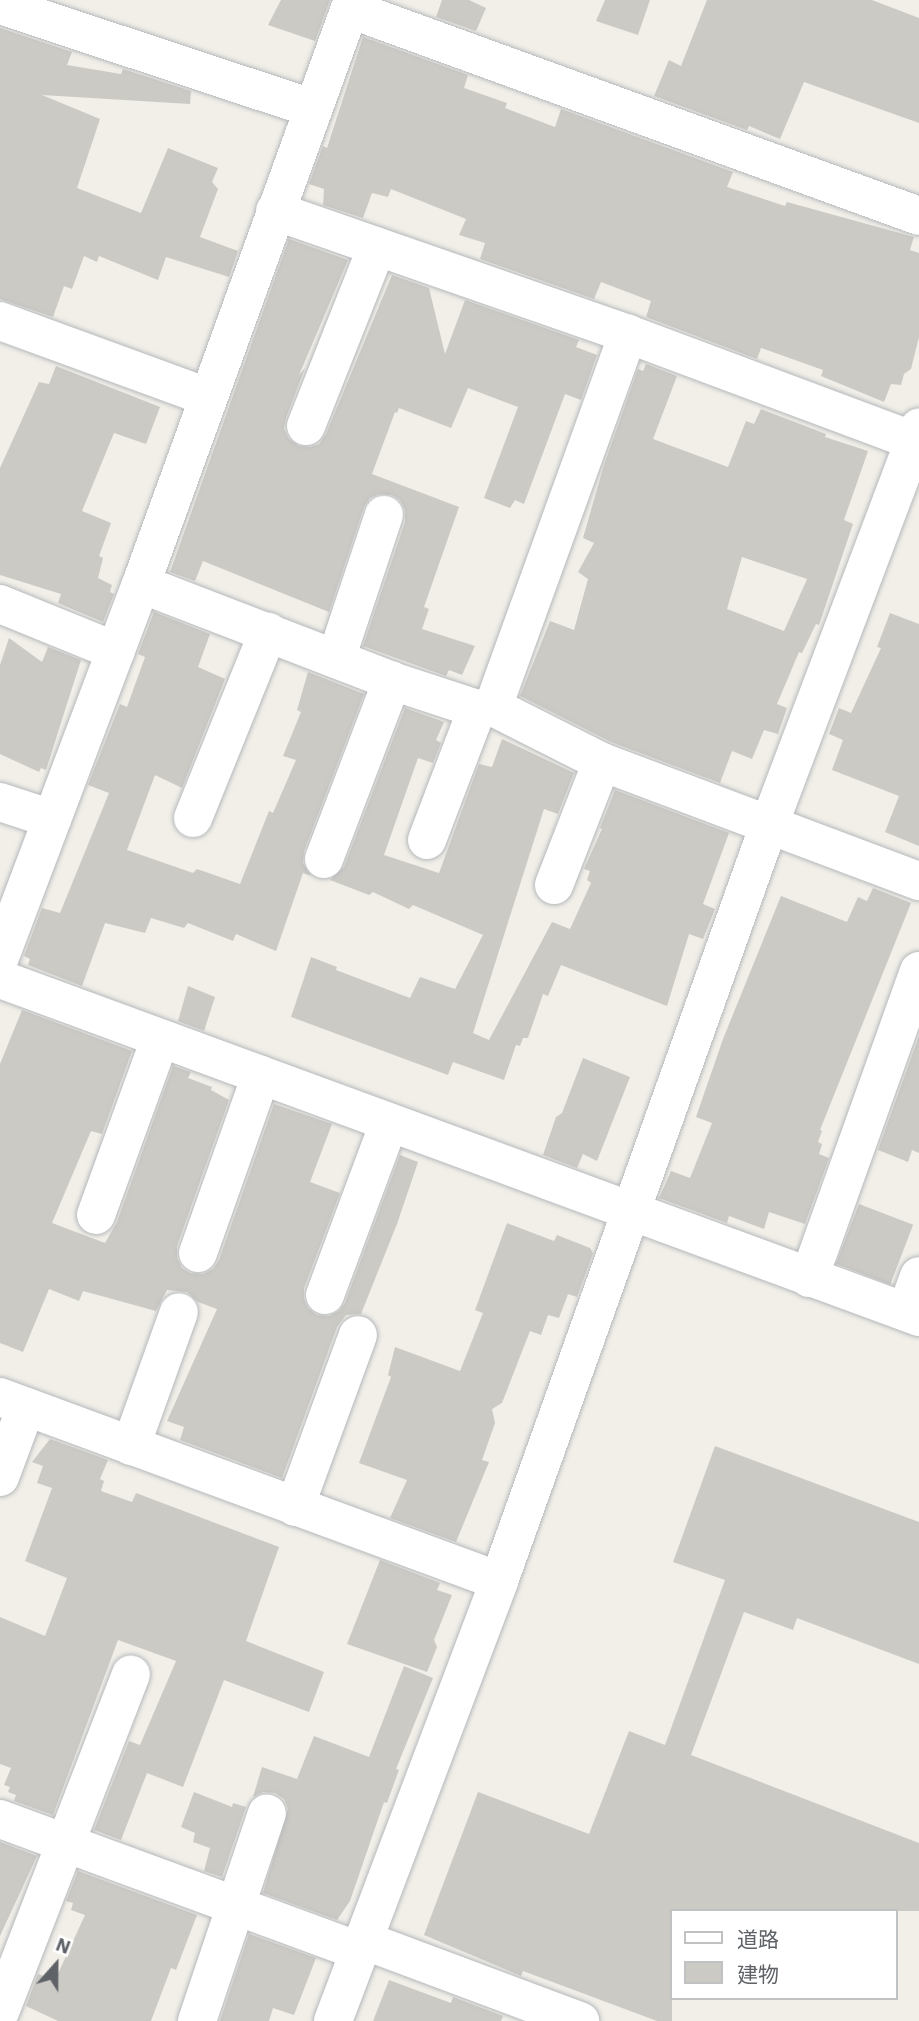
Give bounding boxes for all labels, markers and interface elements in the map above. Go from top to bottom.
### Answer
legend [670,1909,898,2000]
text: 道路 [737,1925,779,1953]
north arrow [21,1930,91,2000]
text: N [53,1932,74,1959]
text: 建物 [737,1960,779,1988]

